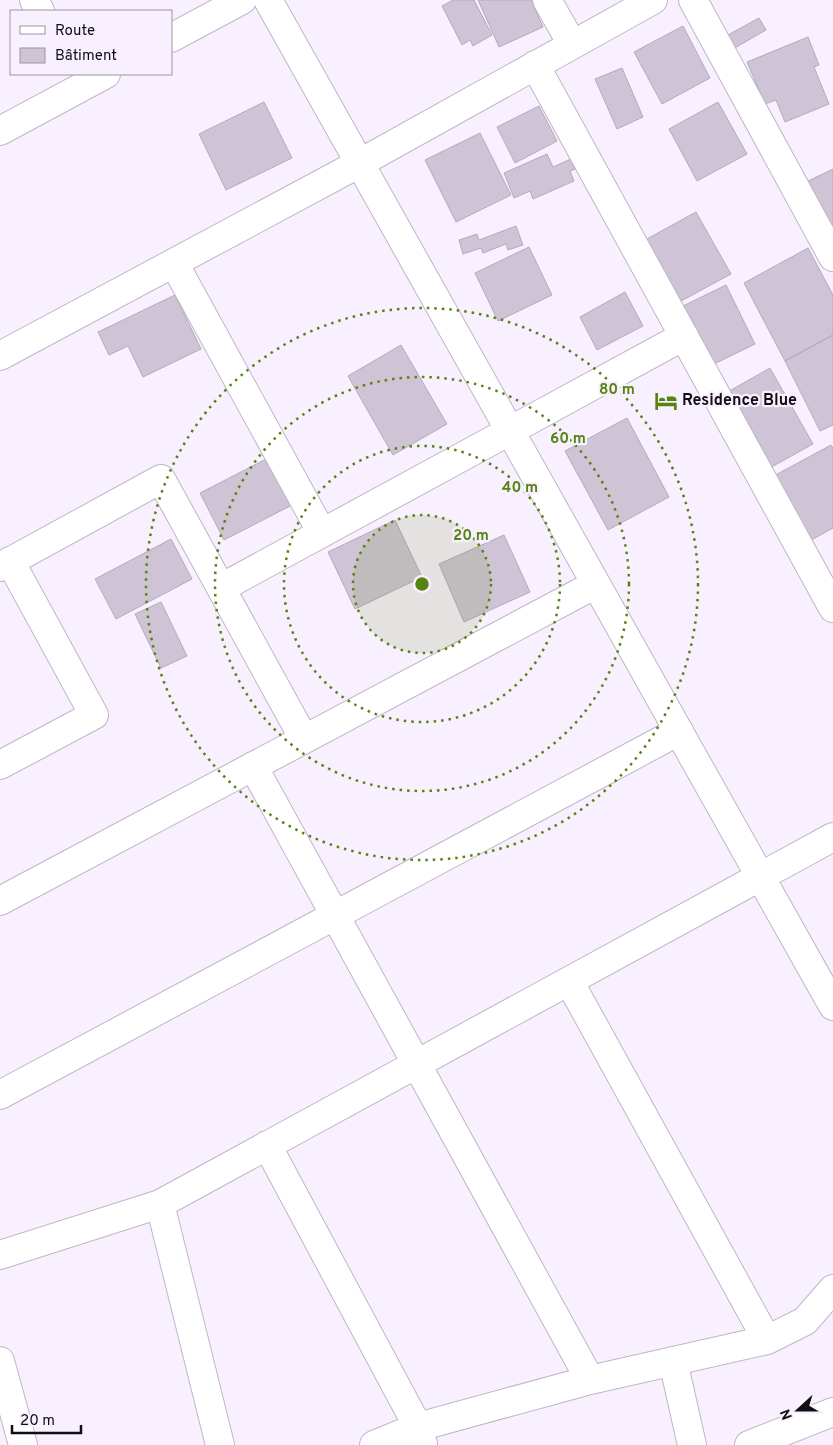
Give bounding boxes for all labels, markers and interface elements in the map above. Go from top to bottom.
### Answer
legend [10,10,172,75]
text: Route [55,22,95,41]
text: Bâtiment [55,47,117,66]
text: 80 m [599,381,635,400]
hotel icon: Residence Blue [653,388,679,414]
place label: Residence Blue [682,391,797,411]
text: 60 m [550,430,586,449]
text: 40 m [502,479,538,498]
text: 20 m [453,527,489,546]
centre of rings [413,575,431,593]
north arrow [773,1385,823,1435]
scale bar [12,1402,81,1434]
text: N [778,1406,797,1422]
text: 20 m [20,1412,55,1431]

